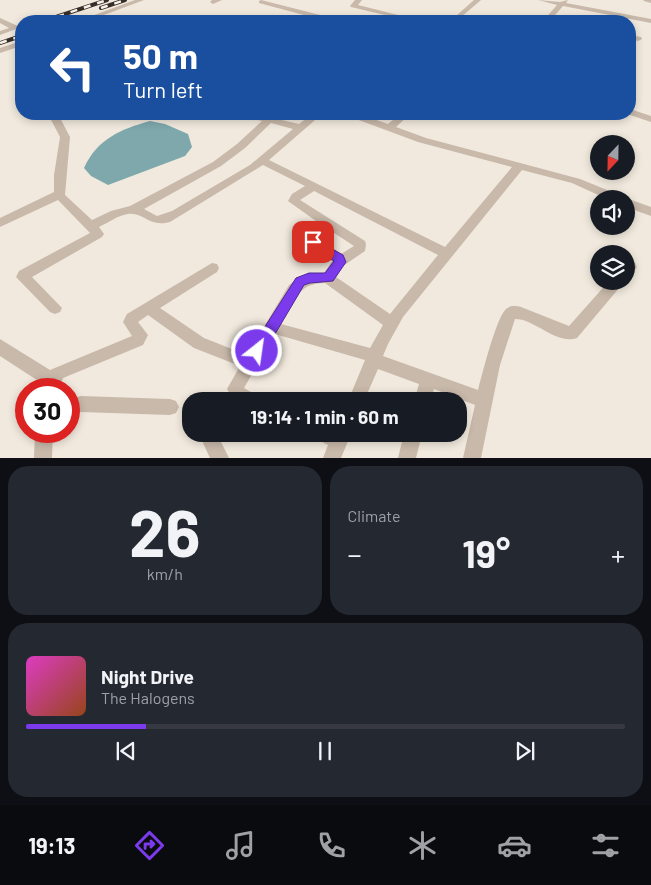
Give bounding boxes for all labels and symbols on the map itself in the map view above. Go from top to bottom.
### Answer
north arrow [590,135,635,180]
pin [292,221,334,263]
position arrow [230,324,282,376]
speed limit sign: 30 [15,378,80,443]

